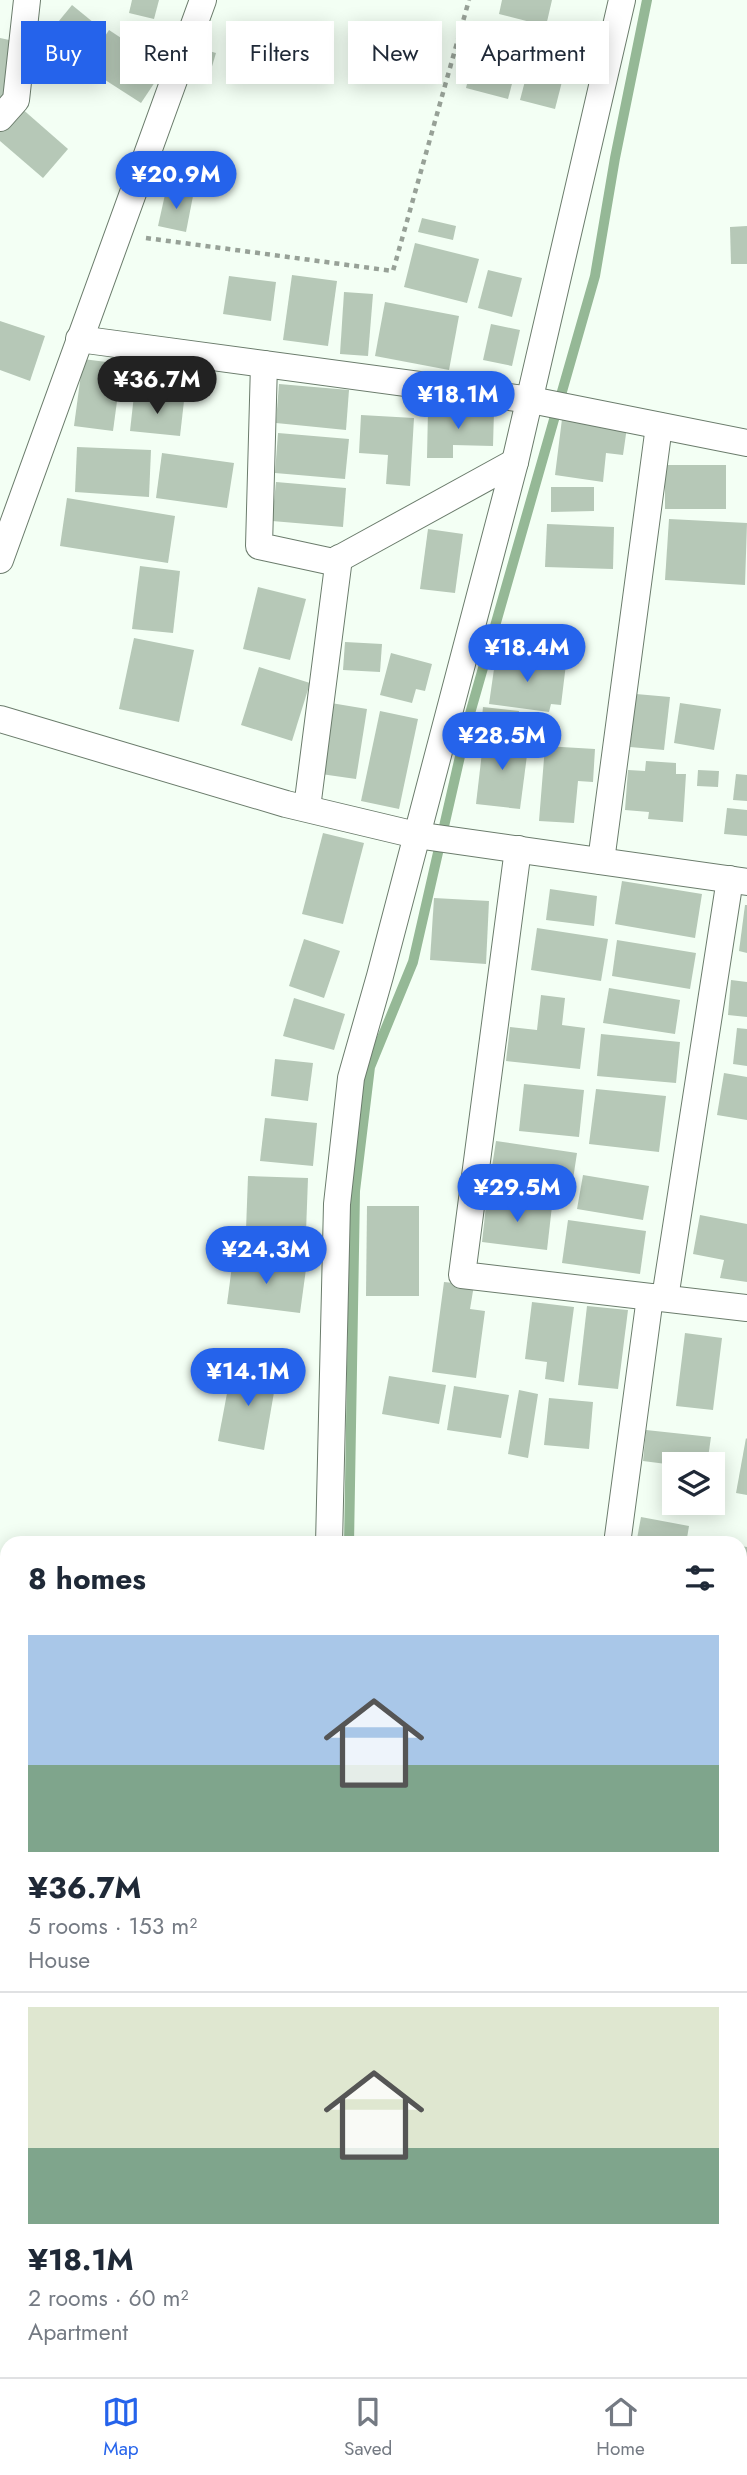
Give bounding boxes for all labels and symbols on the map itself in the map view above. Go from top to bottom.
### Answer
pin: ¥20.9M [119,152,233,211]
pin: ¥36.7M [100,356,214,416]
pin: ¥18.1M [401,372,515,431]
pin: ¥18.4M [470,624,584,684]
pin: ¥28.5M [445,712,559,772]
pin: ¥29.5M [460,1164,574,1224]
pin: ¥24.3M [209,1226,323,1286]
pin: ¥14.1M [191,1348,305,1408]

